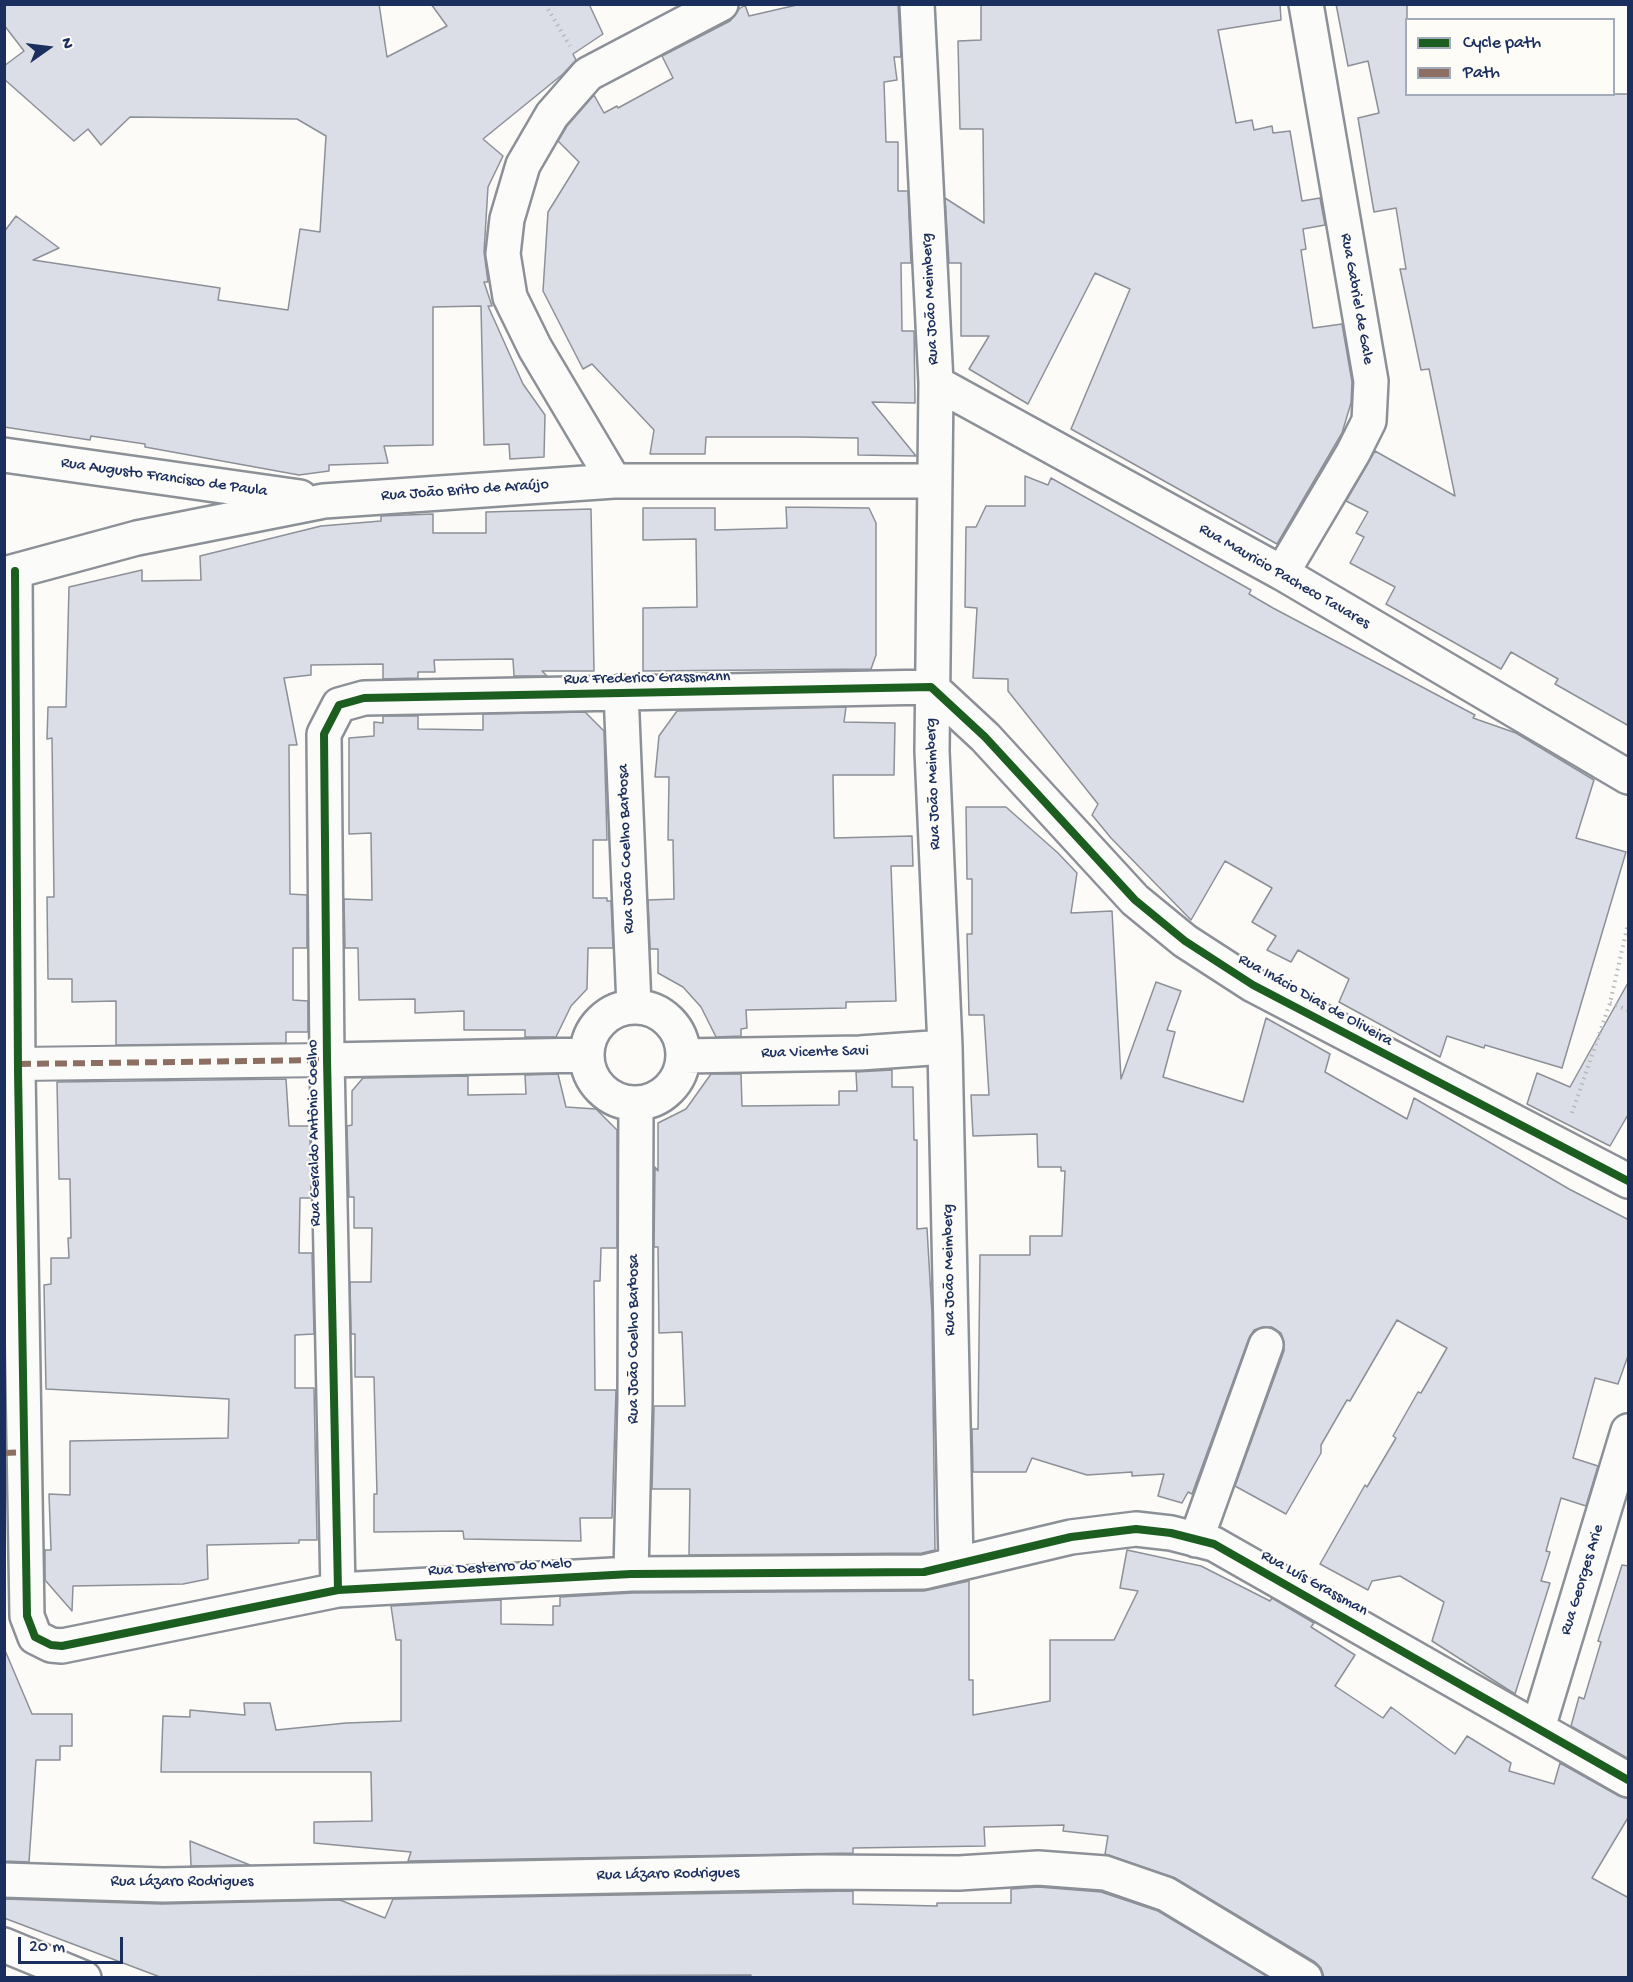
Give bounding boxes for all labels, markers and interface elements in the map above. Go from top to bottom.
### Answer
north arrow [18,18,78,78]
legend [1405,18,1615,96]
text: Cycle path [1463,33,1541,54]
text: N [55,36,76,51]
text: Path [1463,63,1500,84]
street label: Rua Gabriel de Gale [1335,232,1377,366]
street label: Rua João Meimberg [918,233,944,365]
street label: Rua Augusto Francisco de Paula [60,454,268,502]
street label: Rua João Brito de Araújo [380,476,550,506]
street label: Rua Mauricio Pacheco Tavares [1195,520,1373,634]
street label: Rua Frederico Grassmann [563,668,731,690]
street label: Rua João Meimberg [922,718,946,850]
street label: Rua João Coelho Barbosa [614,764,640,934]
street label: Rua Inácio Dias de Oliveira [1234,950,1396,1052]
street label: Rua Geraldo Antônio Coelho [304,1039,326,1227]
street label: Rua Vicente Savi [761,1042,869,1064]
street label: Rua João Meimberg [939,1204,961,1336]
street label: Rua João Coelho Barbosa [625,1254,645,1424]
street label: Rua Georges Arie [1557,1522,1609,1638]
street label: Rua Luís Grassman [1257,1547,1371,1621]
street label: Rua Desterro do Melo [428,1555,572,1581]
street label: Rua Lázaro Rodrigues [596,1864,740,1886]
street label: Rua Lázaro Rodrigues [111,1873,253,1893]
scale bar [21,1925,126,1963]
text: 20 m [29,1937,65,1958]

